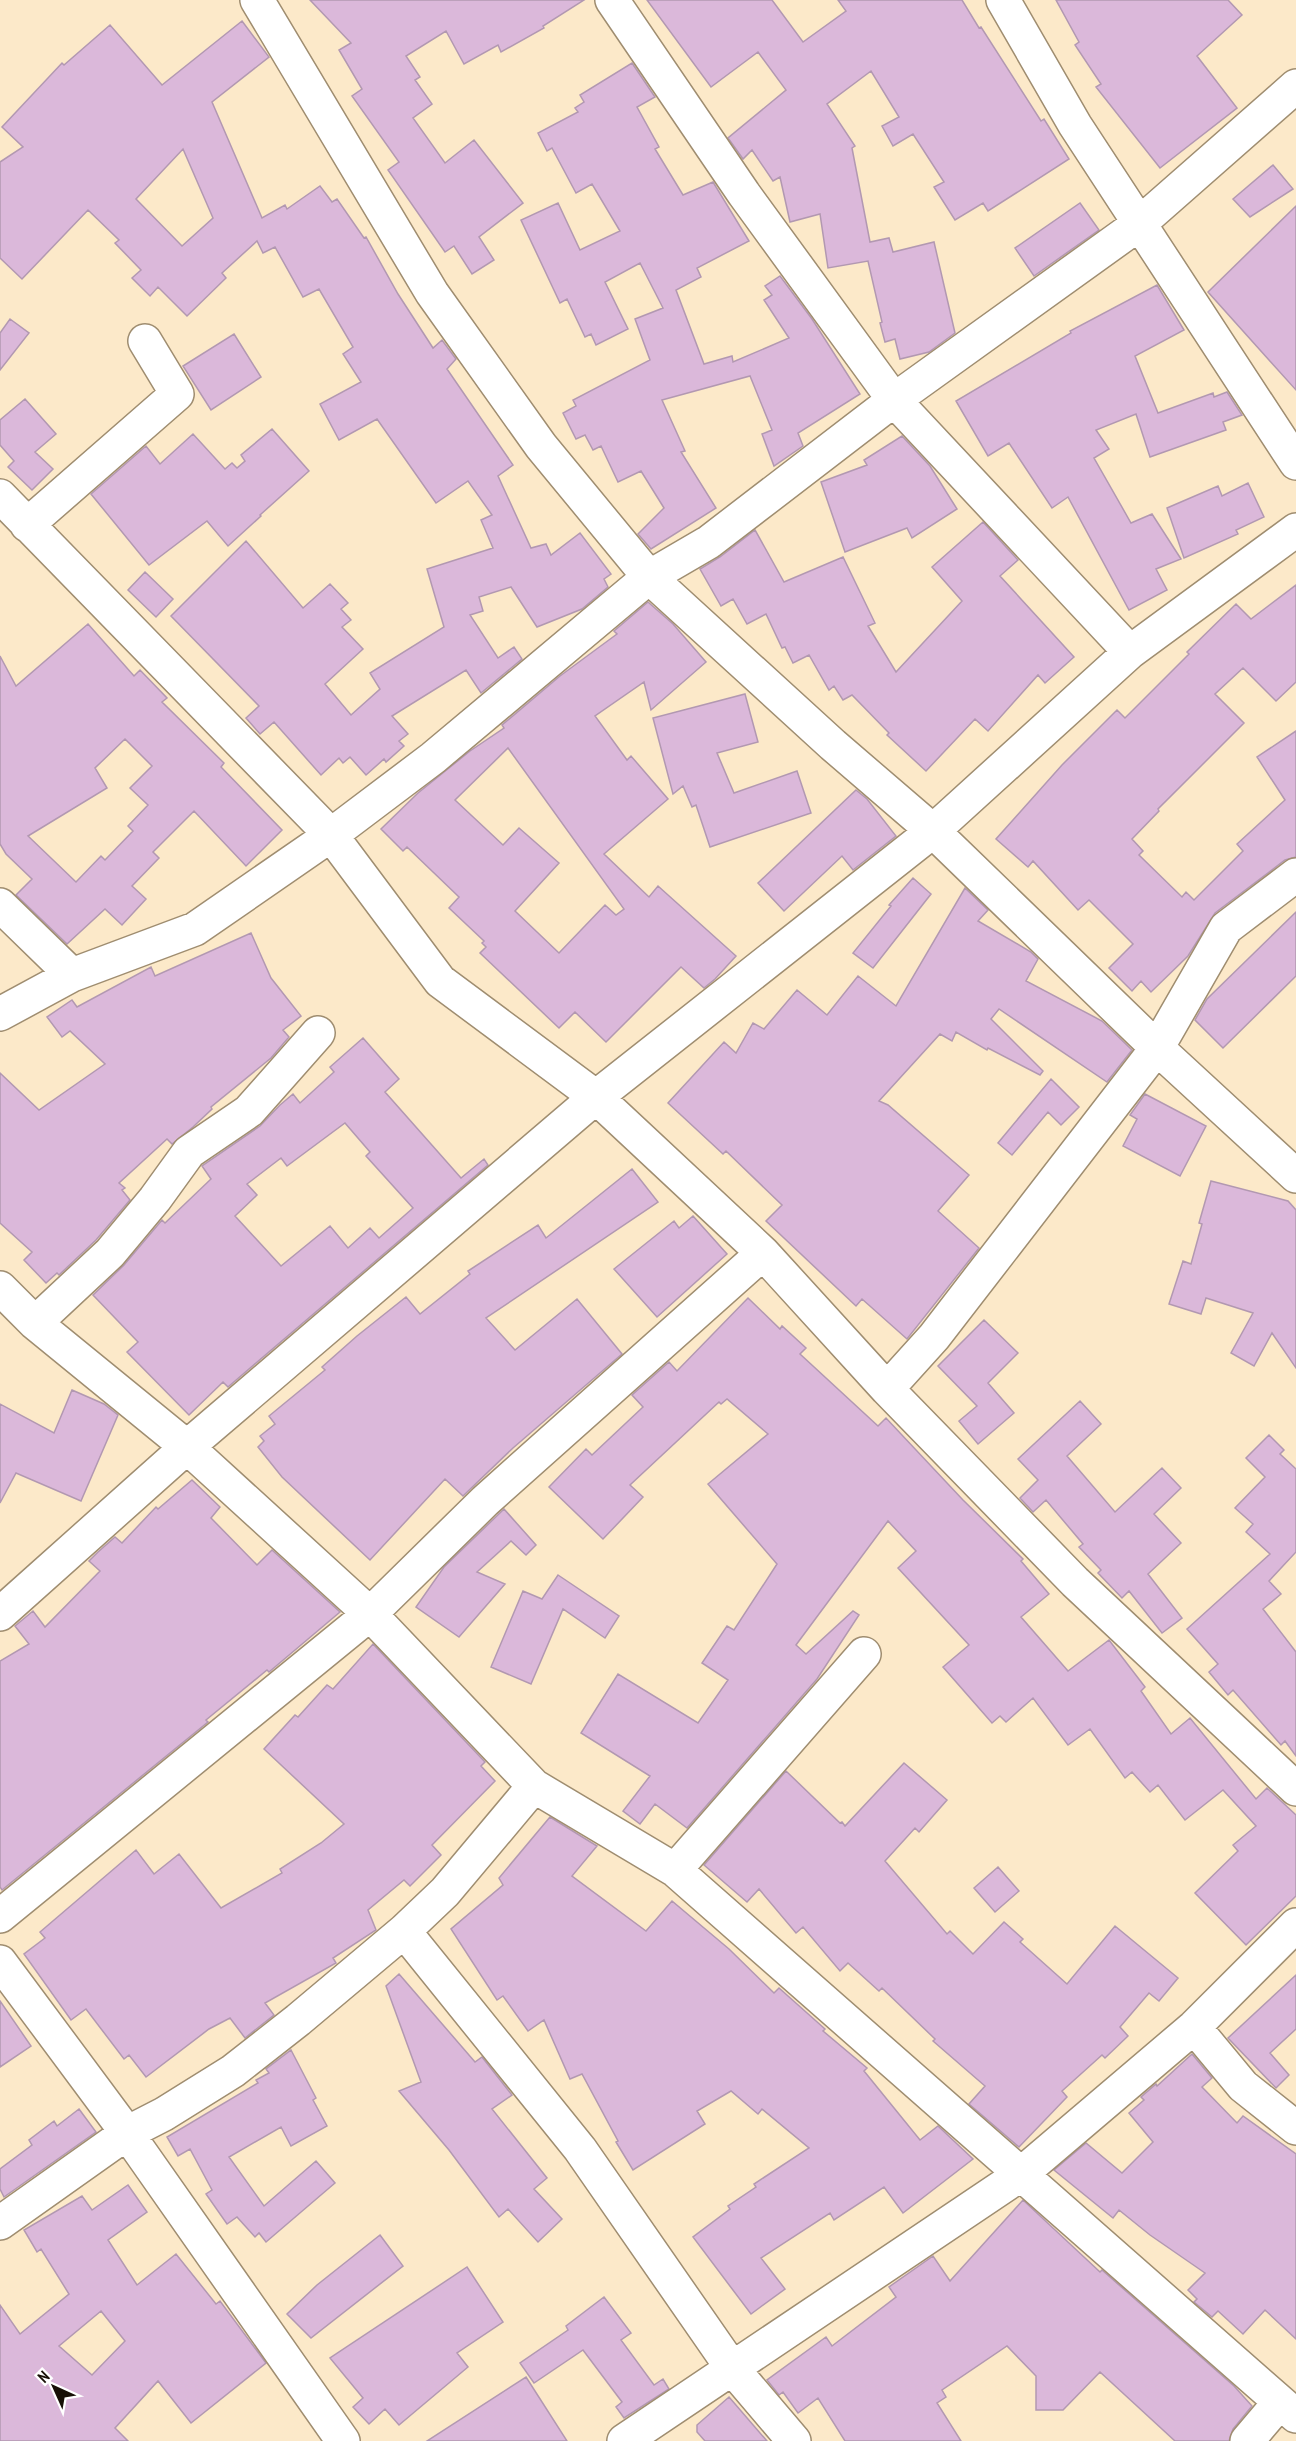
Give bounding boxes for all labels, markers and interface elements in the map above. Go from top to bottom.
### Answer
north arrow [24,2357,84,2417]
text: N [33,2366,54,2387]

